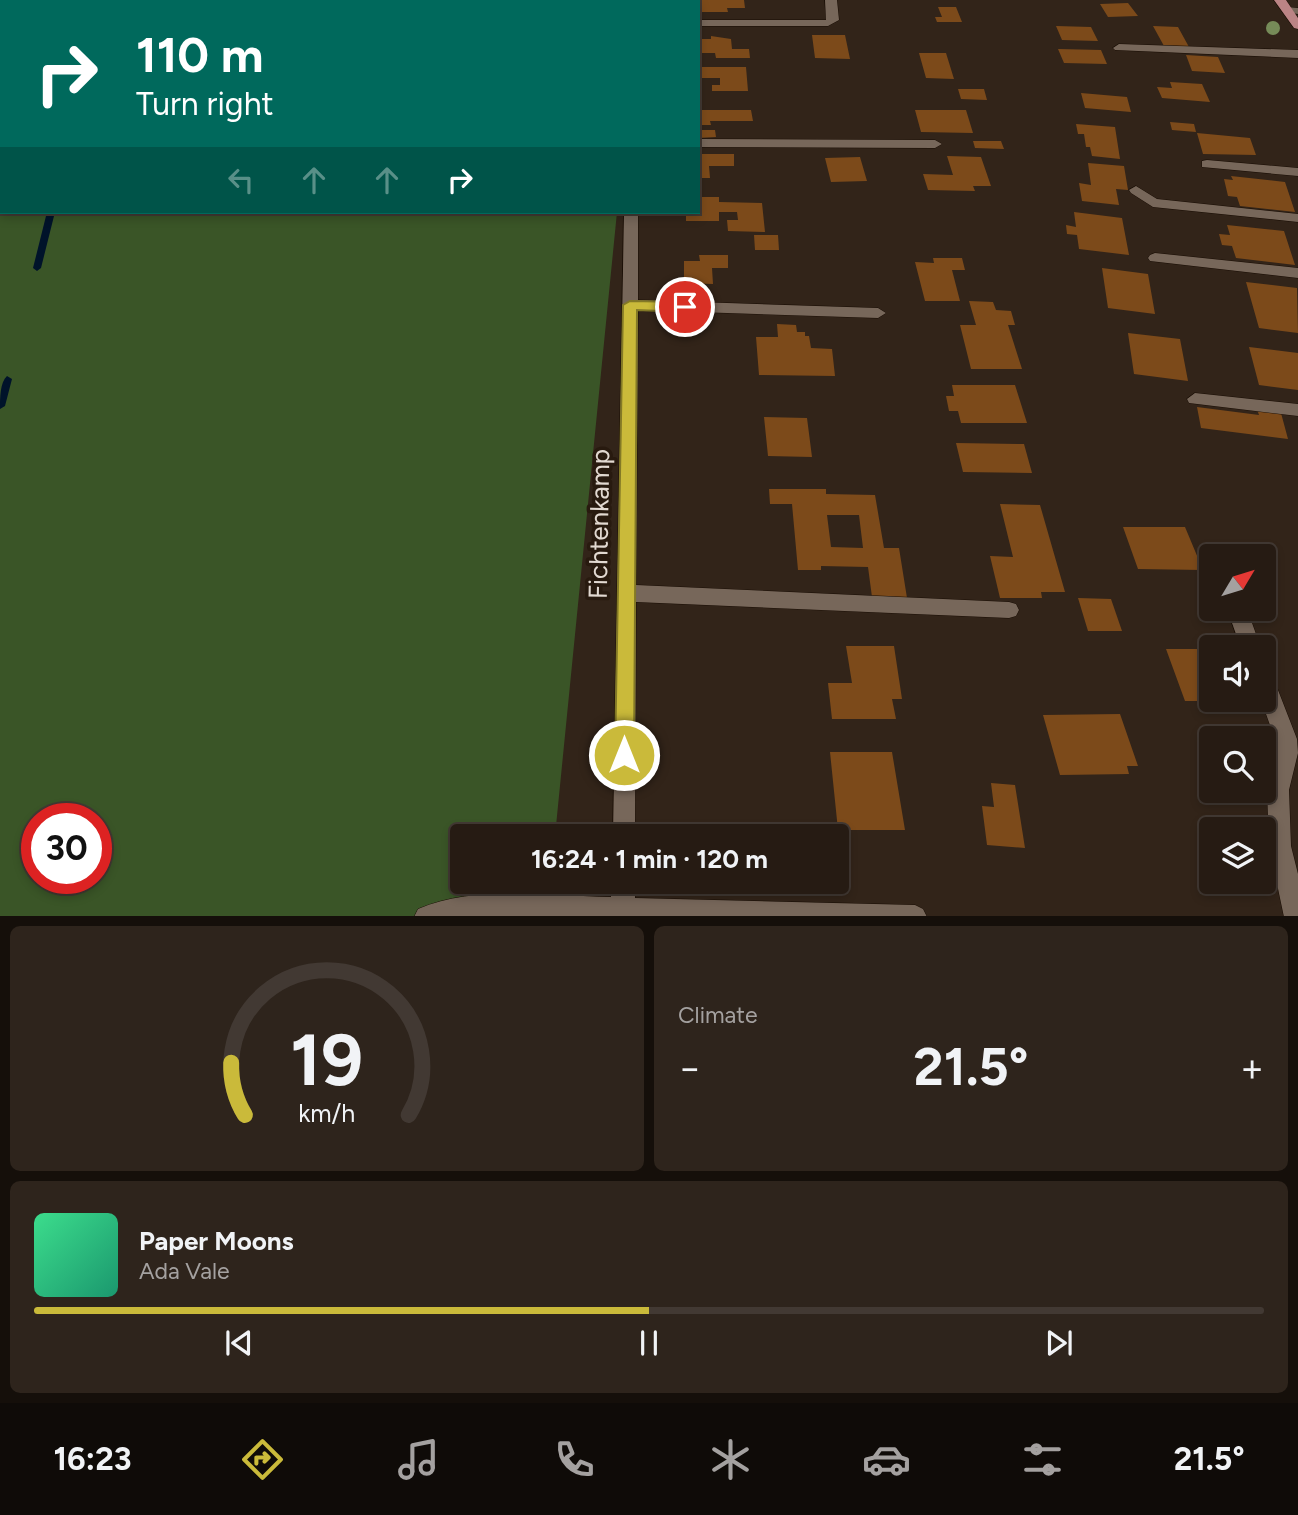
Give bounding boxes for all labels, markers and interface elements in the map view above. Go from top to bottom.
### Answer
text: 110 m [136,25,264,84]
icon: right [21,28,112,119]
text: Turn right [136,85,274,123]
icon: left [222,161,260,199]
icon: ahead [295,161,333,199]
icon: ahead [368,161,406,199]
icon: right [441,161,479,199]
pin [655,277,715,337]
icon: arrive [666,288,704,326]
street label: Fichtenkamp [582,449,616,599]
north arrow [1199,544,1276,621]
map controls [1199,544,1276,894]
button: sound [1199,635,1276,712]
position arrow [587,718,661,792]
button: search [1199,726,1276,803]
speed limit sign: 30 [21,803,112,894]
button: layers [1199,817,1276,894]
text: 16:24 · 1 min · 120 m [531,843,768,875]
text: Climate [678,1001,757,1029]
text: 19 [291,1016,363,1103]
text: 21.5° [914,1036,1028,1098]
text: − [678,1045,702,1091]
text: + [1240,1045,1264,1091]
text: km/h [298,1097,356,1127]
text: Paper Moons [139,1225,294,1257]
text: Ada Vale [139,1257,230,1285]
icon: previous [220,1324,258,1362]
icon: pause [630,1324,668,1362]
icon: next [1040,1324,1078,1362]
icon: directions [238,1435,287,1484]
icon: music [394,1435,443,1484]
icon: phone [550,1435,599,1484]
icon: climate [706,1435,755,1484]
icon: car [862,1435,911,1484]
icon: filters [1018,1435,1067,1484]
text: 16:23 [53,1440,131,1478]
text: 21.5° [1174,1440,1244,1478]

